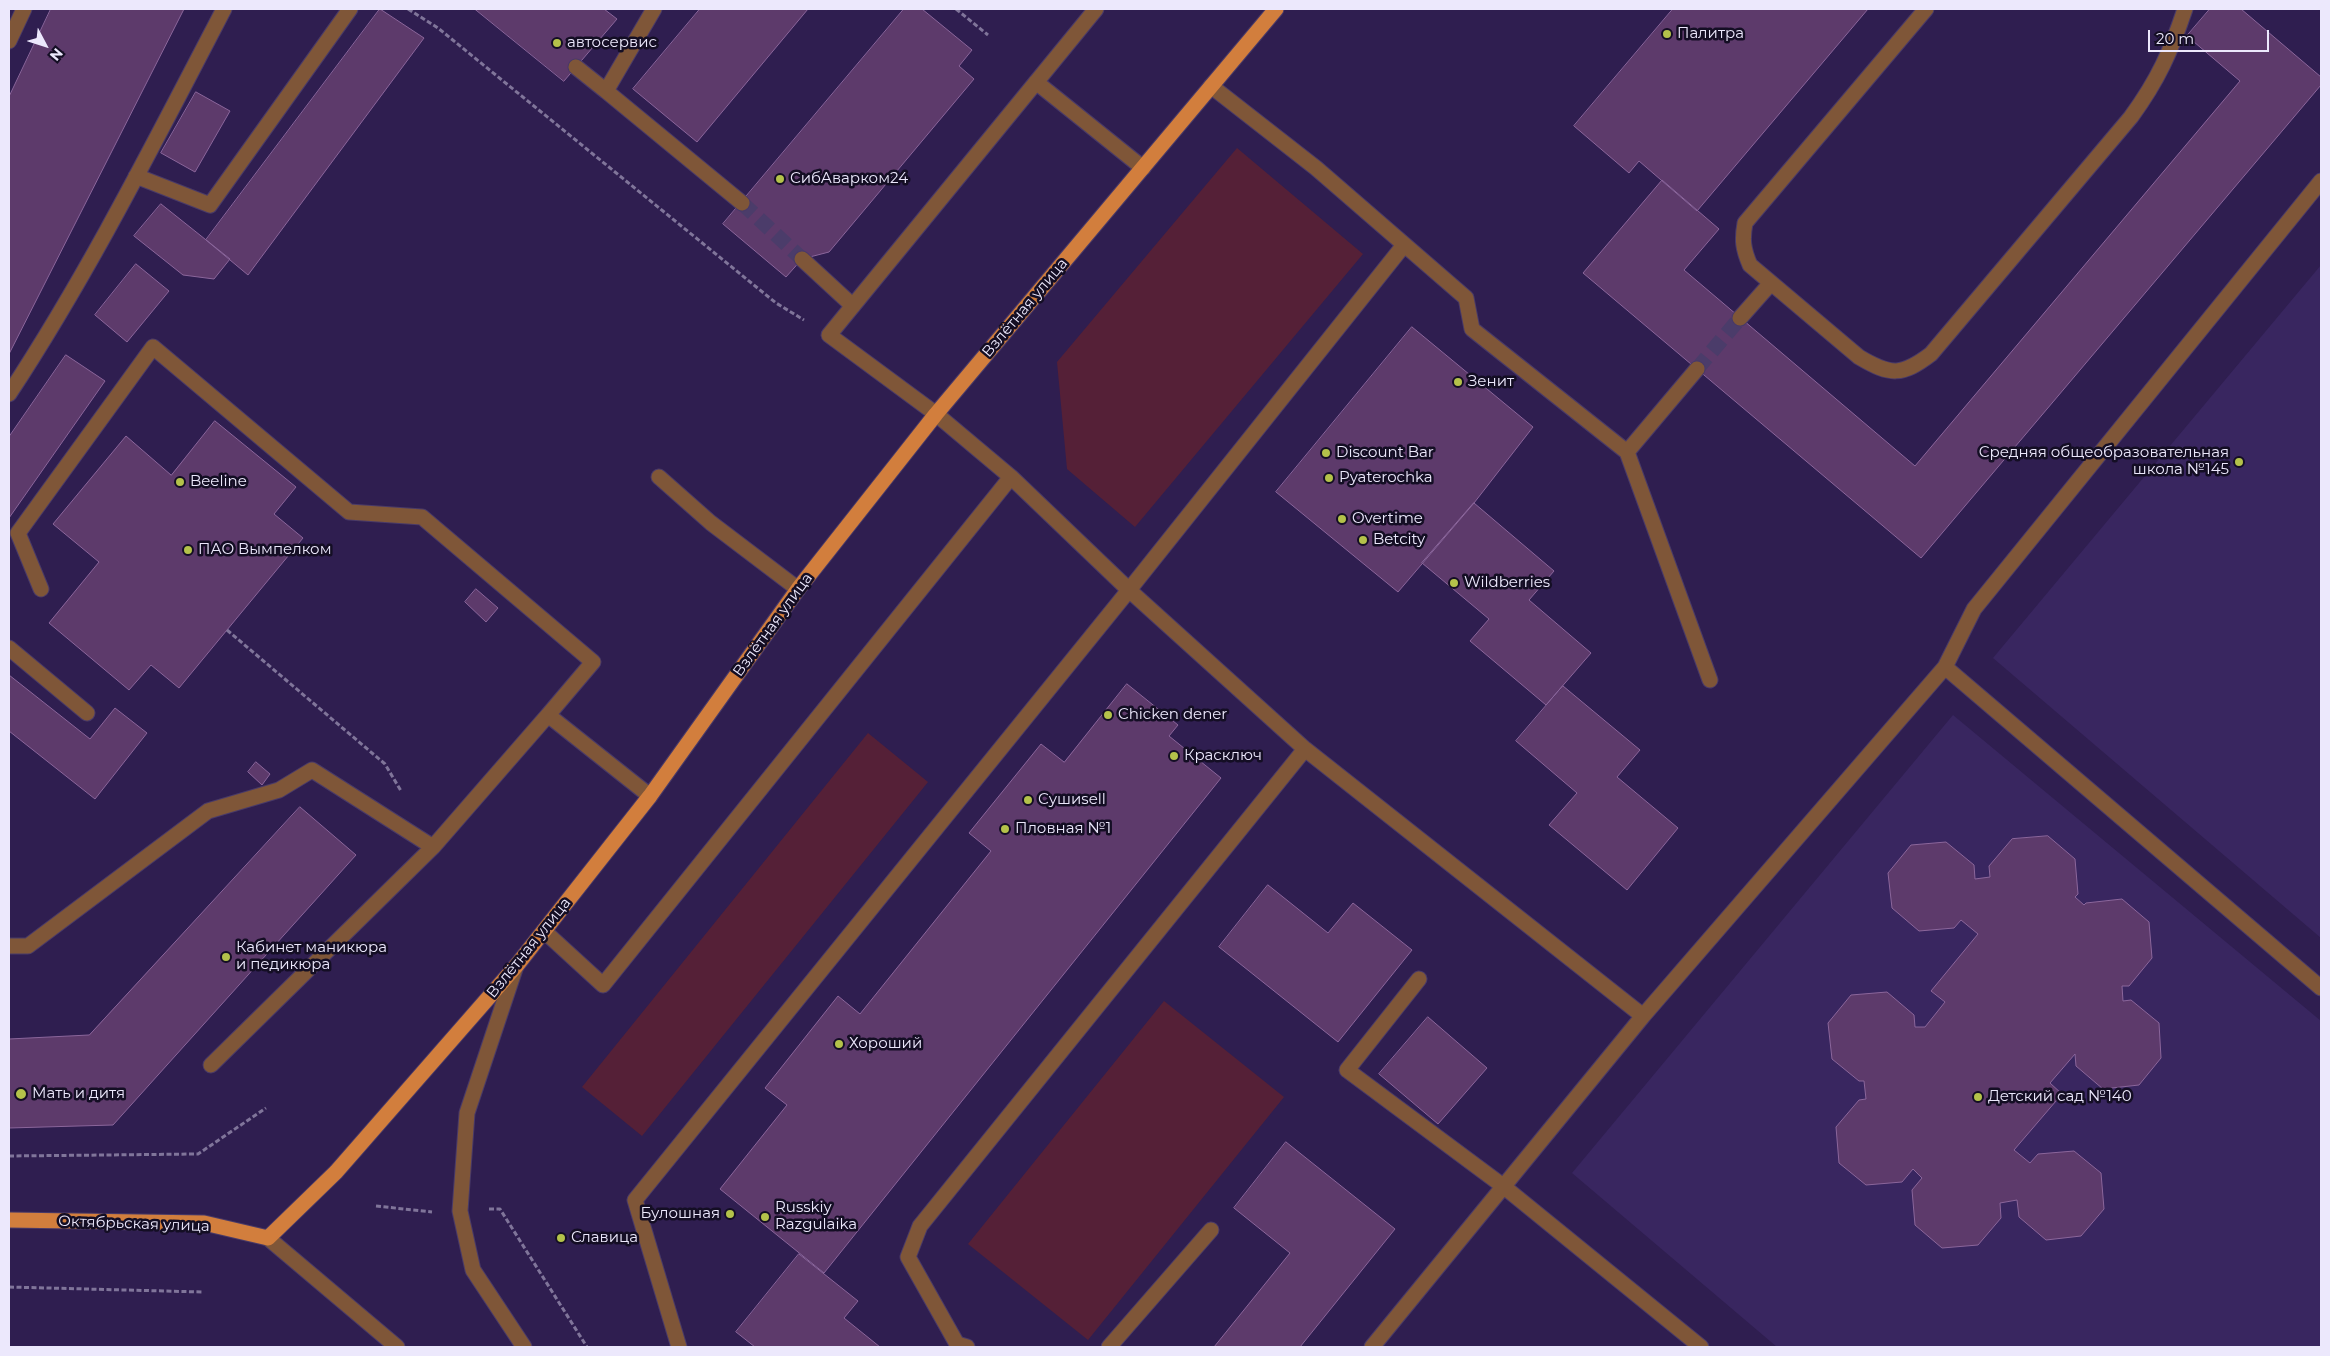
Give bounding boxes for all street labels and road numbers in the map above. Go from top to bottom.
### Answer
street label: Взлётная улица [978,255,1072,361]
street label: Взлётная улица [729,570,817,680]
street label: Взлётная улица [483,894,575,1002]
street label: Октябрьская улица [58,1212,210,1236]

